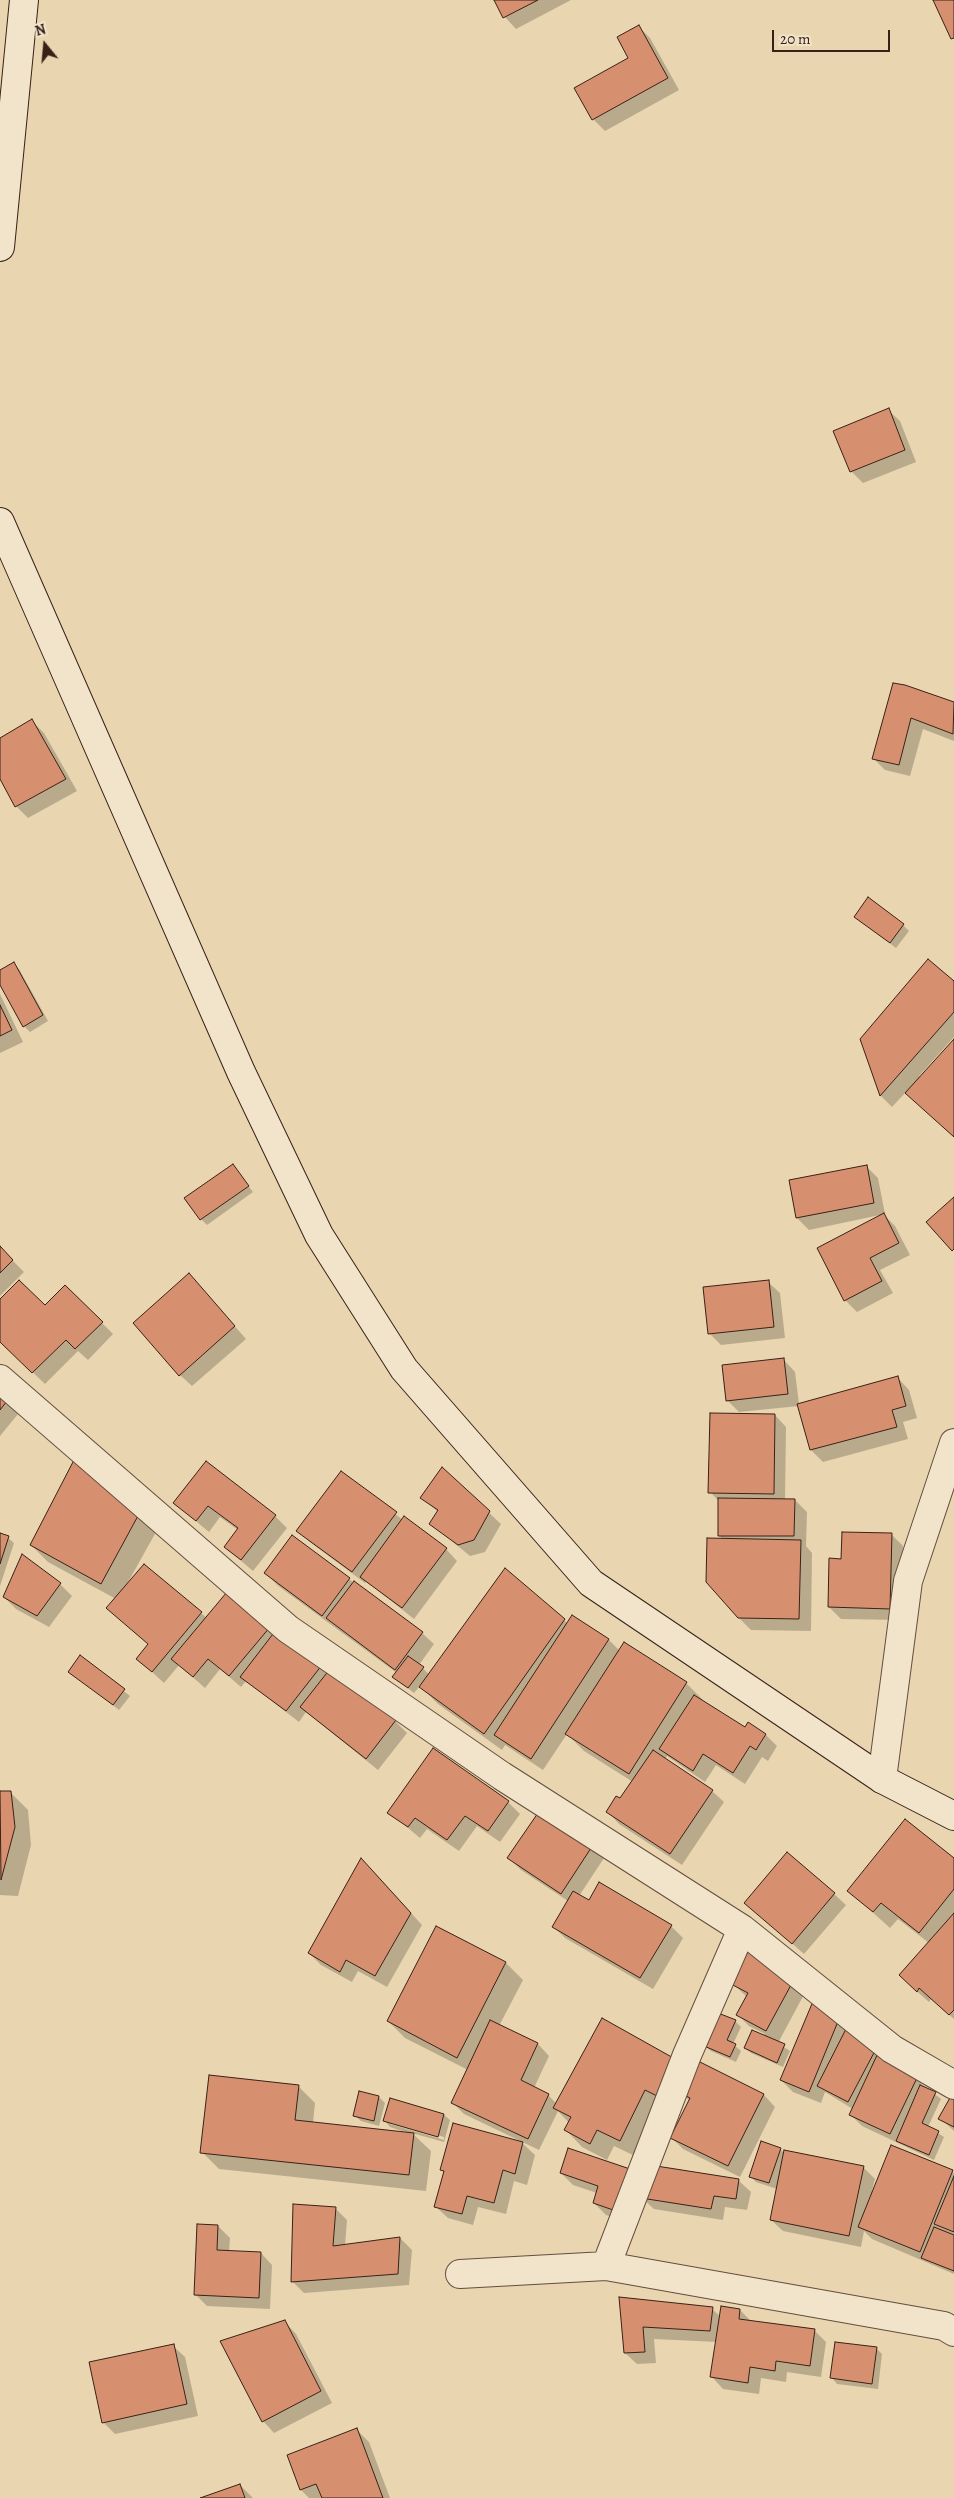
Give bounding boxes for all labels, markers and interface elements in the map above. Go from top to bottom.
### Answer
north arrow [20,20,70,70]
text: N [33,20,48,41]
scale bar [774,20,892,52]
text: 20 m [780,29,811,49]

